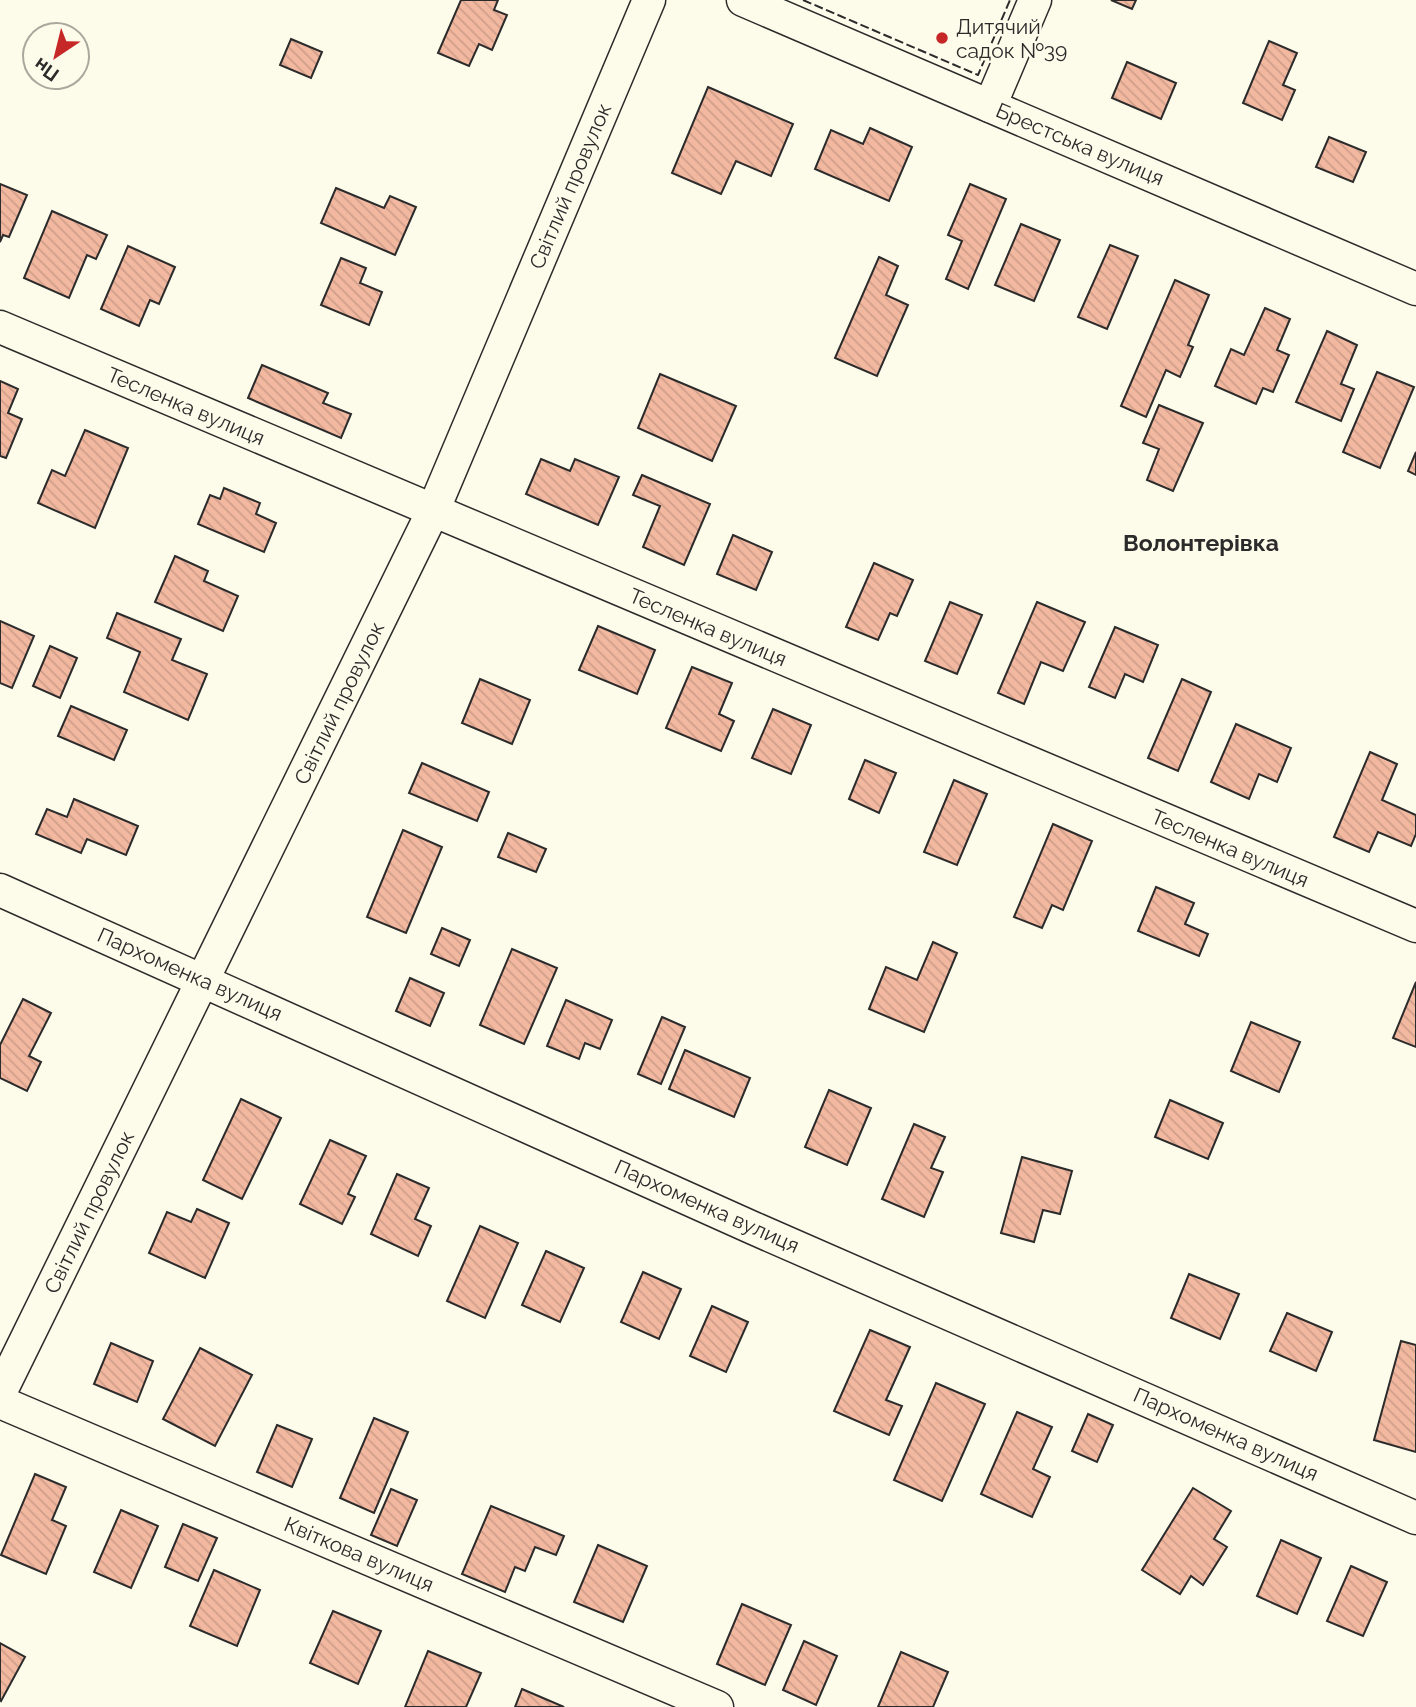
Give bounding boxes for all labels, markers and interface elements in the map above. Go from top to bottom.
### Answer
place label: Дитячий садок №39 [956,14,1067,63]
north arrow [21,21,91,91]
marker: Дитячий садок №39 [934,30,950,46]
text: Пн [30,54,63,86]
street label: Брестська вулиця [992,97,1168,191]
street label: Світлий провулок [524,99,616,273]
street label: Тесленка вулиця [104,362,268,450]
district label: Волонтерівка [1123,529,1279,556]
street label: Тесленка вулиця [626,583,790,671]
street label: Світлий провулок [289,618,389,788]
street label: Тесленка вулиця [1148,804,1312,892]
street label: Пархоменка вулиця [94,922,286,1026]
street label: Світлий провулок [39,1127,139,1297]
street label: Пархоменка вулиця [611,1154,803,1258]
street label: Пархоменка вулиця [1130,1382,1322,1486]
street label: Квіткова вулиця [280,1511,438,1597]

